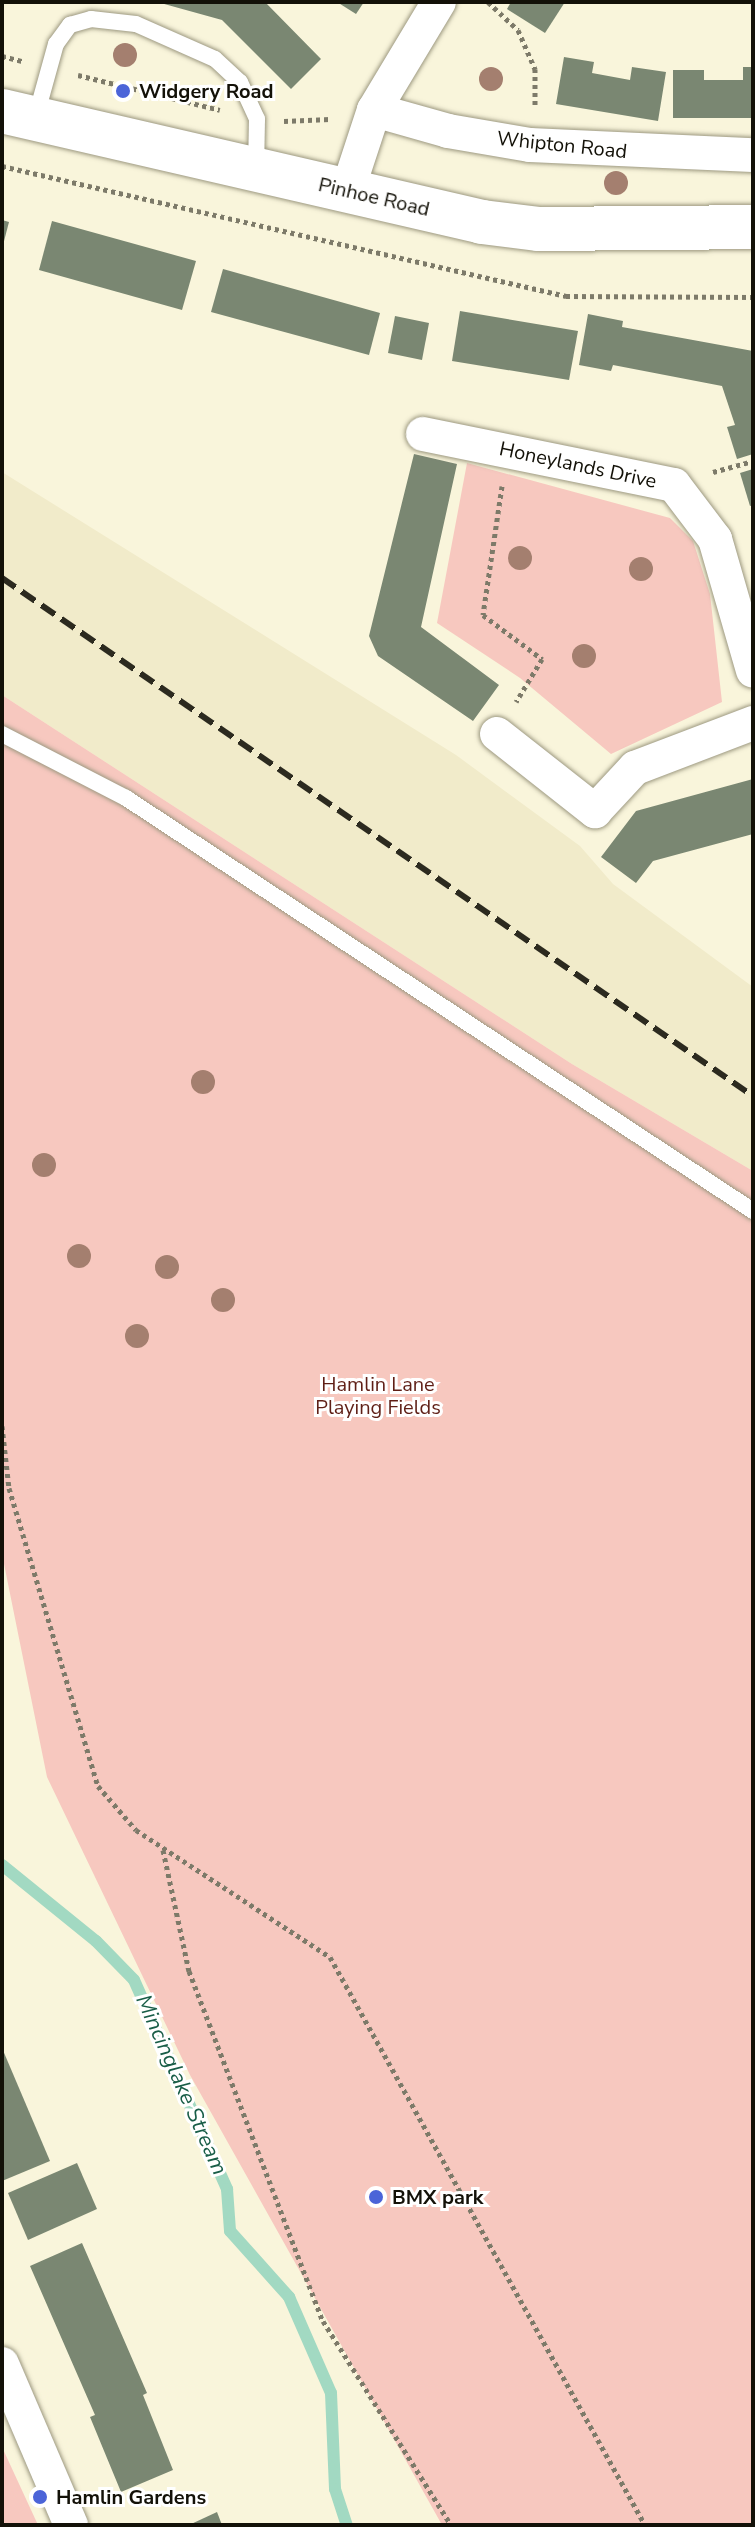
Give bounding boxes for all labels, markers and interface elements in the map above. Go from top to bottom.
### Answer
place label: Widgery Road [139,79,274,103]
marker: Widgery Road [114,82,132,100]
street label: Whipton Road [496,126,628,164]
street label: Pinhoe Road [316,173,432,221]
street label: Honeylands Drive [497,437,659,493]
park label: Hamlin Lane Playing Fields [315,1373,441,1420]
water label: Mincinglake Stream [129,1991,233,2179]
place label: BMX park [392,2185,483,2209]
marker: BMX park [367,2188,385,2206]
place label: Hamlin Gardens [56,2485,206,2509]
marker: Hamlin Gardens [31,2488,49,2506]

